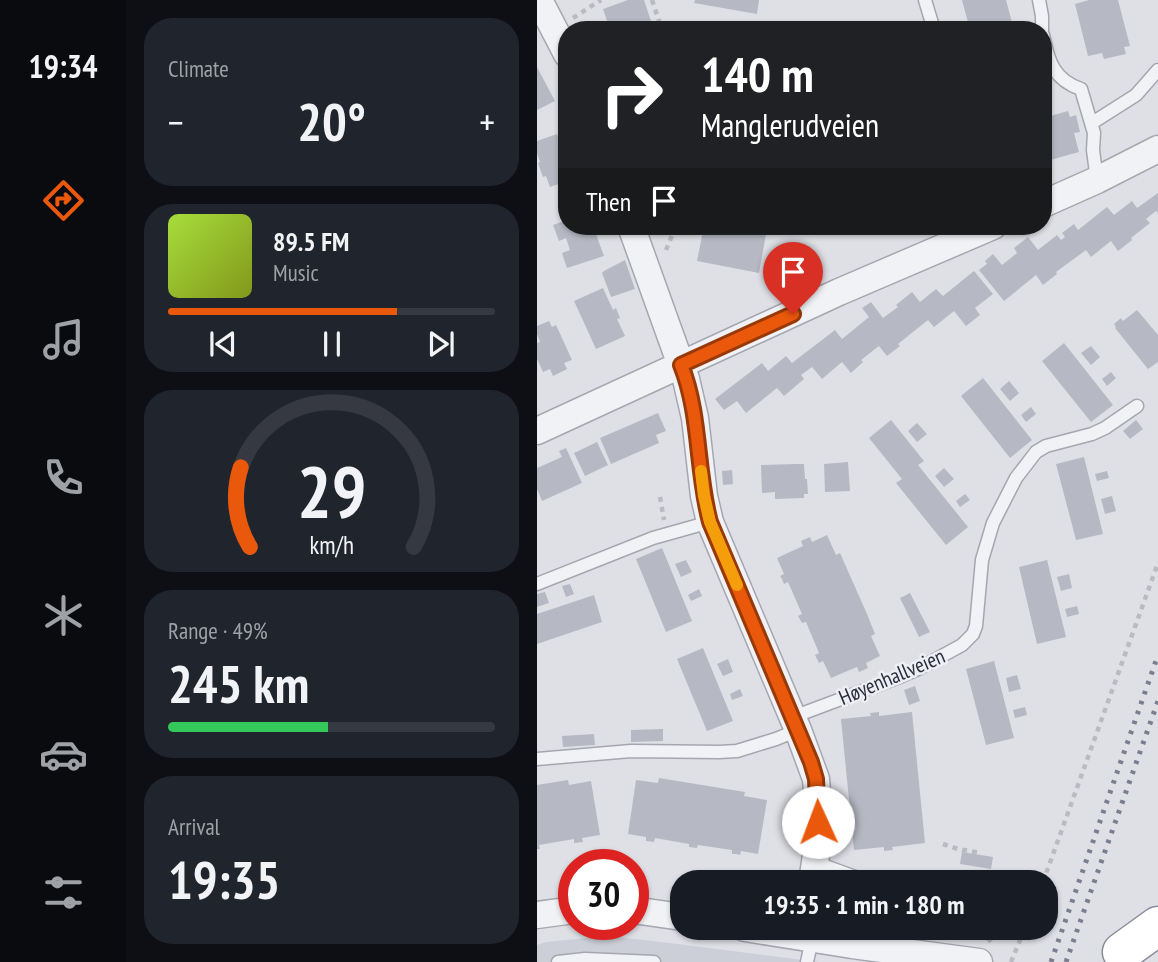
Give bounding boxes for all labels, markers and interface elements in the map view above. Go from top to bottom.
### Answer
text: 140 m [701,42,814,106]
text: 19:34 [28,45,98,87]
icon: right [586,49,677,140]
text: Climate [168,54,229,83]
text: 20° [297,88,366,155]
text: − [168,97,184,146]
text: + [479,97,495,146]
text: Manglerudveien [701,104,879,146]
icon: directions [39,176,88,225]
icon: arrive [645,182,683,220]
text: Then [586,185,631,218]
text: 89.5 FM [273,225,349,258]
pin [763,242,823,314]
icon: arrive [774,253,812,291]
text: Music [273,258,319,287]
icon: music [39,315,88,364]
icon: previous [204,325,242,363]
icon: pause [313,325,351,363]
icon: next [422,325,460,363]
text: 29 [297,443,366,537]
icon: phone [39,453,88,502]
text: km/h [309,529,354,561]
icon: climate [39,591,88,640]
text: Range · 49% [168,616,268,645]
street label: Høyenhallveien [835,642,949,711]
text: 245 km [168,650,309,717]
icon: car [39,730,88,779]
position arrow [781,785,855,859]
text: Arrival [168,812,220,841]
text: 19:35 [168,846,280,913]
speed limit sign: 30 [558,849,649,940]
icon: filters [39,868,88,917]
text: 19:35 · 1 min · 180 m [764,888,964,921]

